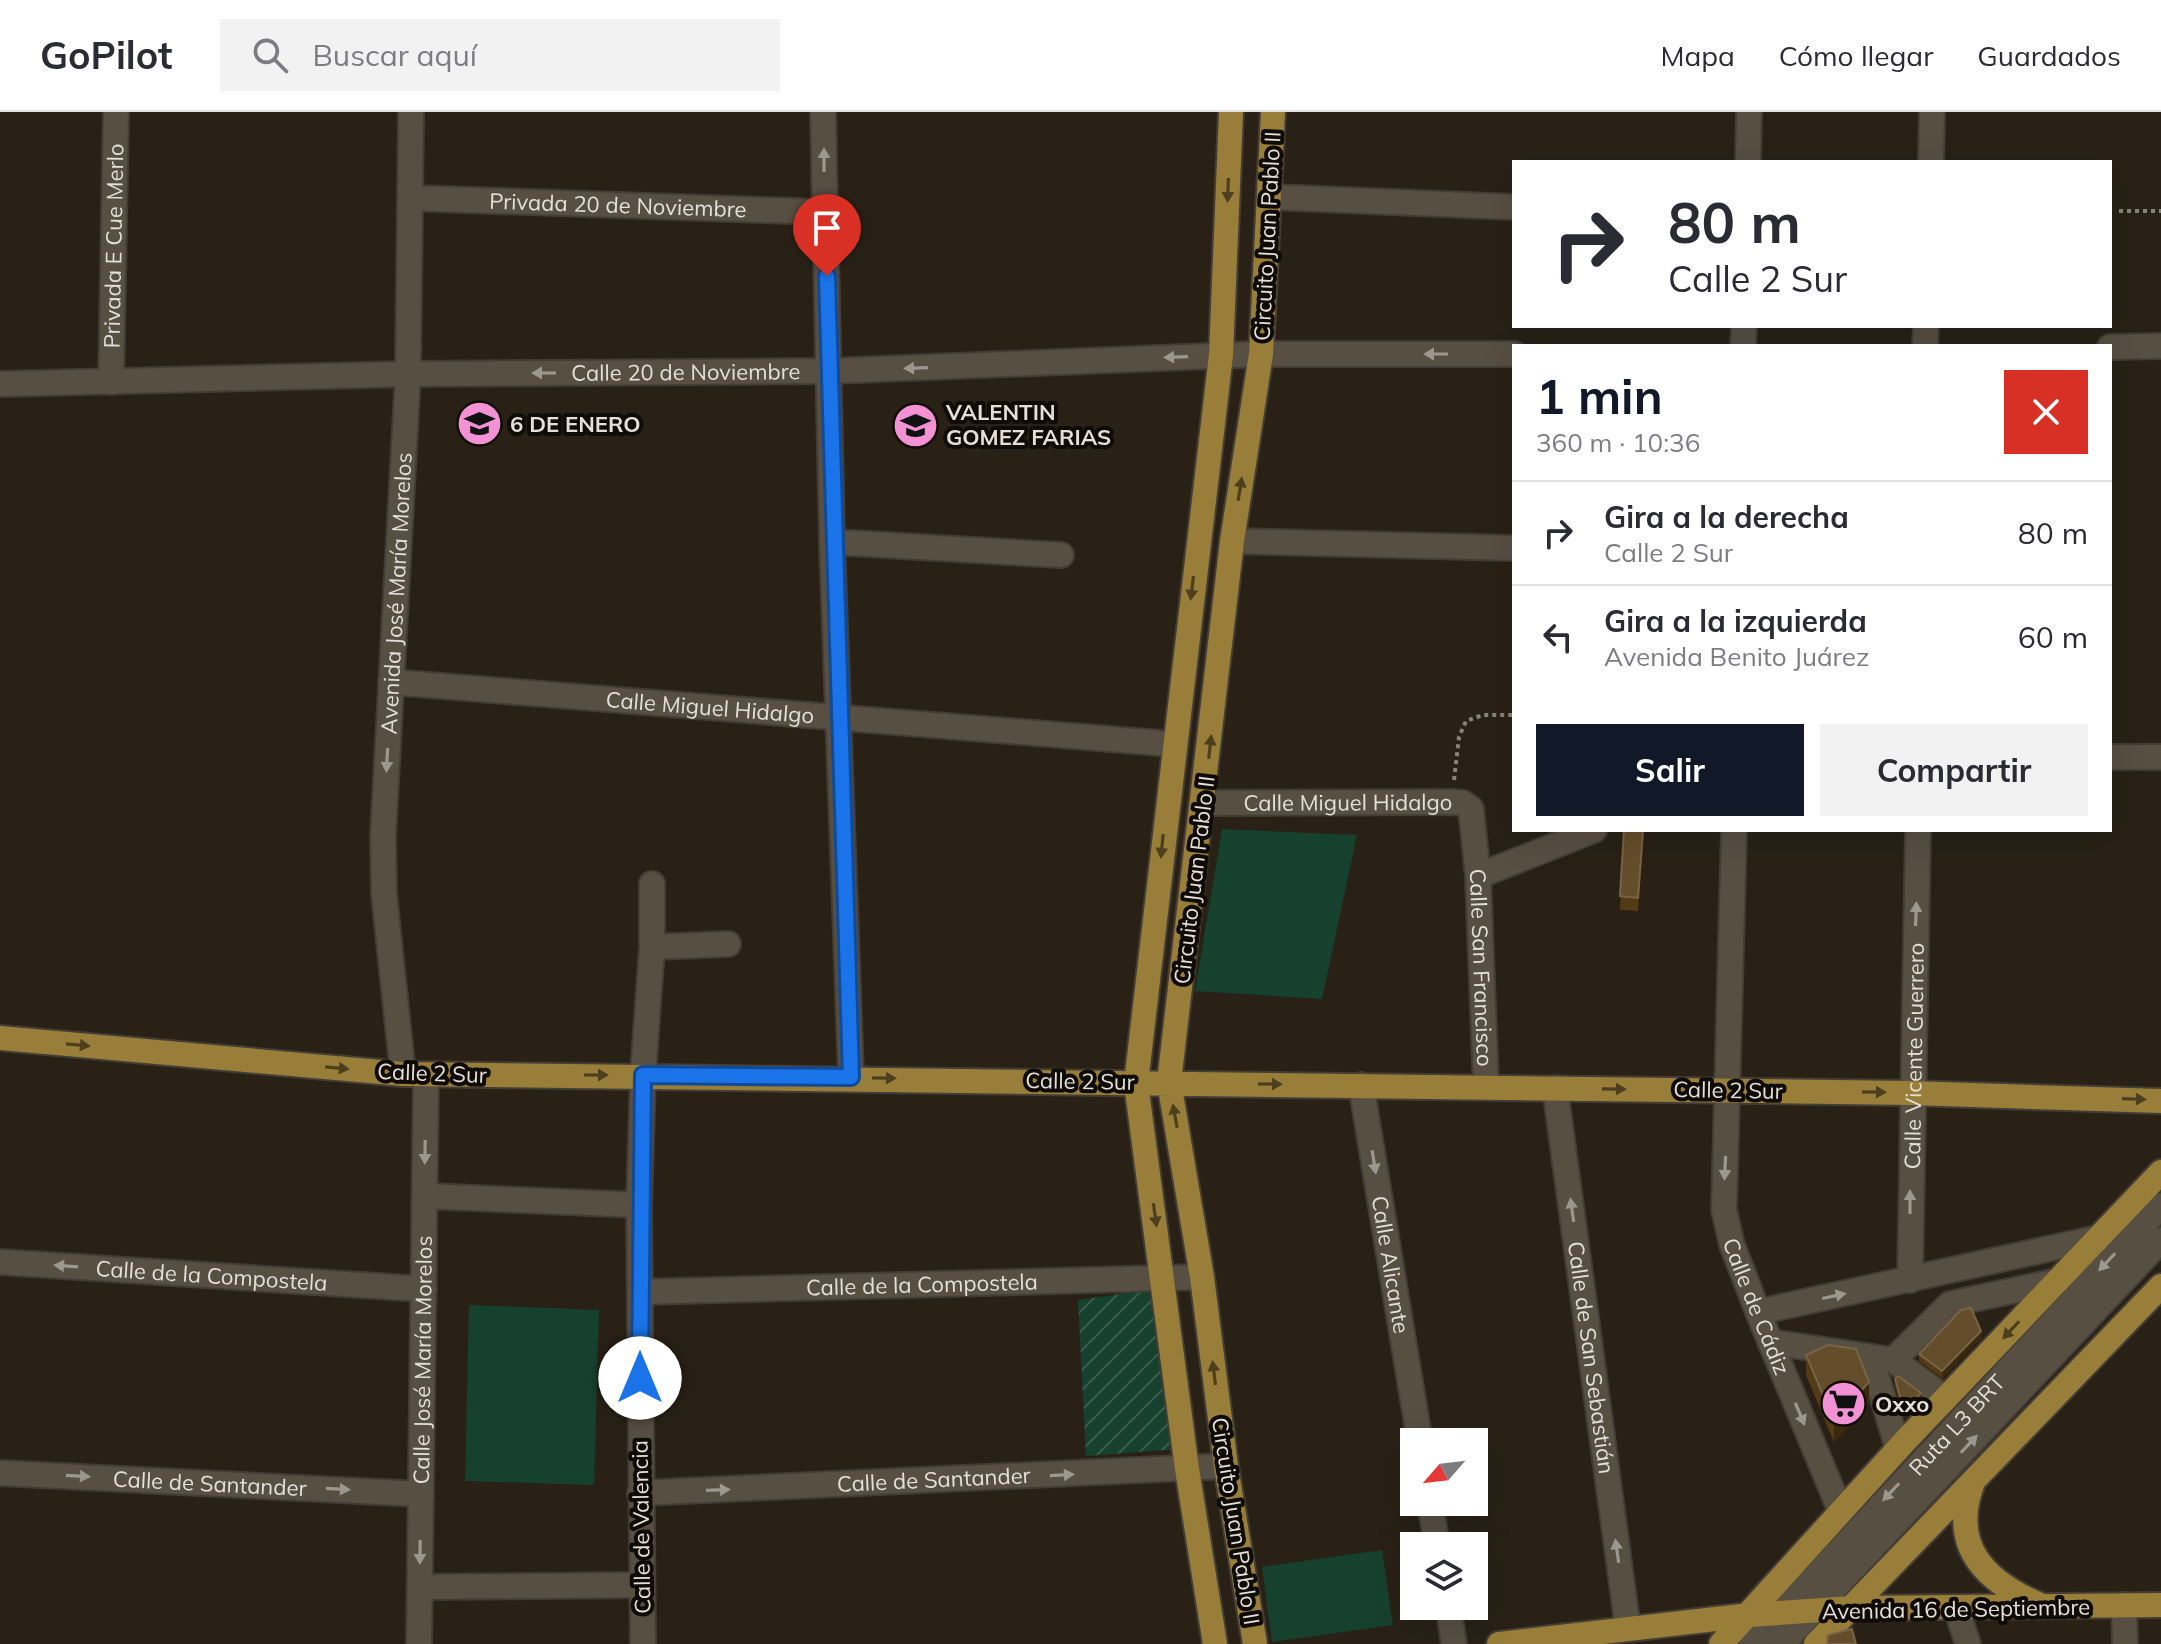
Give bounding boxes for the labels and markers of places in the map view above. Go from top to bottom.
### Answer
pin [793,194,861,276]
place label: VALENTIN GOMEZ FARIAS [945,398,1111,451]
school or university icon: 6 DE ENERO [455,400,503,448]
school or university icon: VALENTIN GOMEZ FARIAS [891,401,939,449]
place label: 6 DE ENERO [510,410,641,438]
supermarket icon: Oxxo [1820,1380,1868,1428]
place label: Oxxo [1875,1390,1929,1418]

